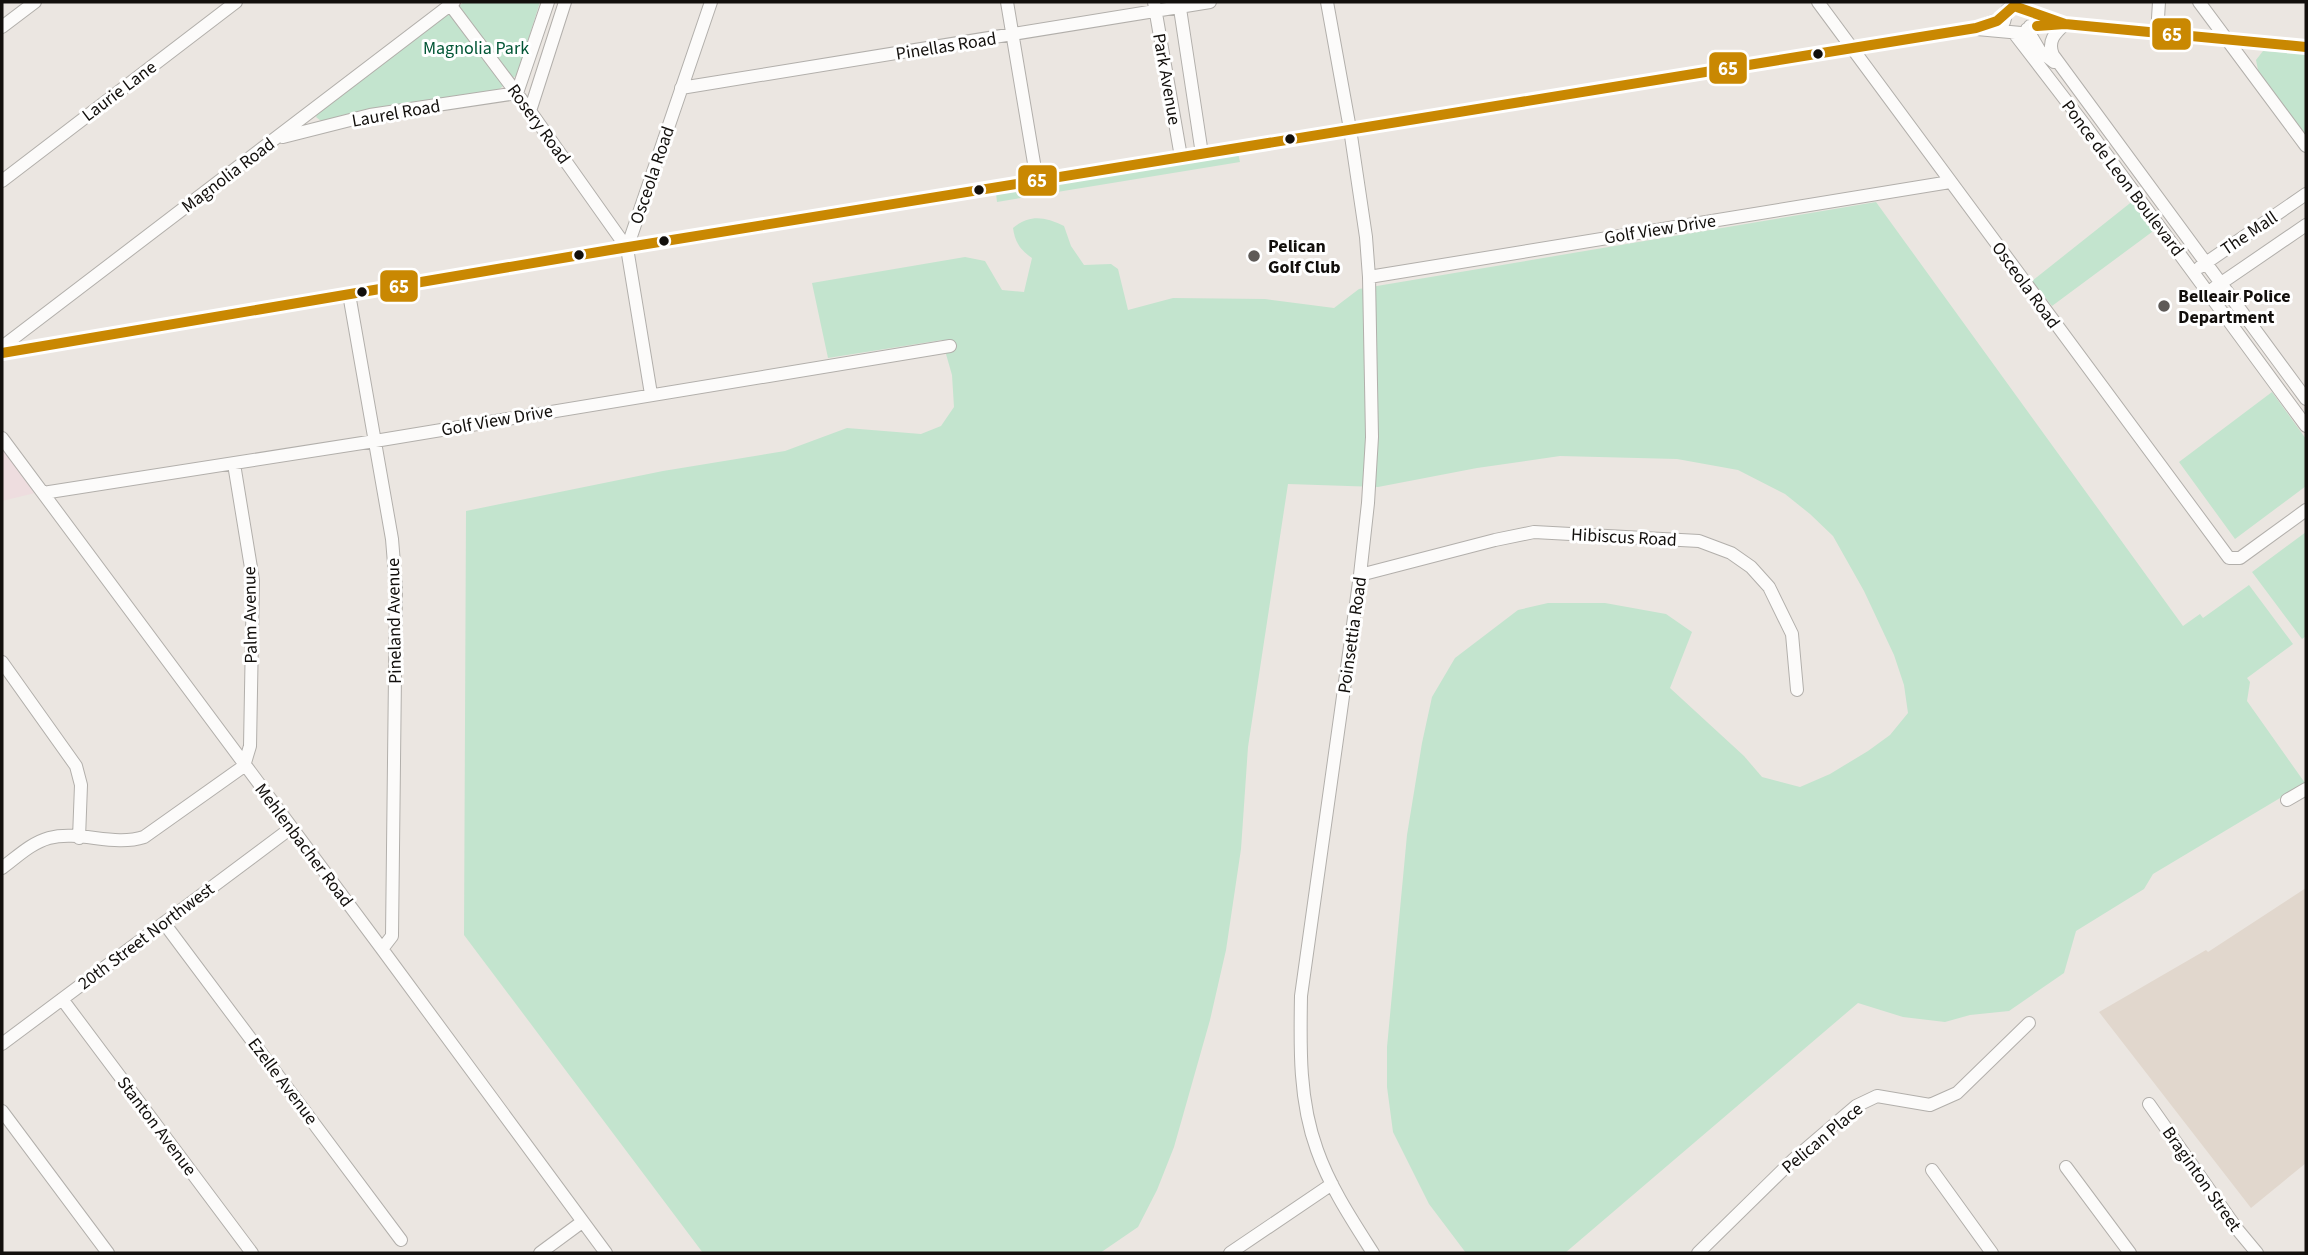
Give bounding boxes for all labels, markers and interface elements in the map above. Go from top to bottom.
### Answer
line badge: 65 [2151,17,2192,51]
text: 65 [2162,22,2182,49]
street label: Pinellas Road [894,26,998,67]
street label: Park Avenue [1146,31,1187,127]
park label: Magnolia Park [423,36,529,61]
unlabelled marker [1811,47,1825,61]
line badge: 65 [1708,51,1748,85]
street label: Laurie Lane [77,55,162,128]
text: 65 [1718,56,1738,83]
street label: Rosery Road [501,79,576,170]
street label: Laurel Road [350,93,442,134]
street label: Ponce de Leon Boulevard [2055,95,2190,262]
street label: Osceola Road [624,123,681,227]
street label: Magnolia Road [176,132,280,219]
unlabelled marker [1283,132,1297,146]
line badge: 65 [1017,164,1058,197]
text: 65 [1027,168,1047,195]
unlabelled marker [972,183,986,197]
street label: The Mall [2216,205,2283,261]
street label: Golf View Drive [1603,208,1718,251]
unlabelled marker [657,234,671,248]
place label: Pelican Golf Club [1268,234,1341,280]
street label: Osceola Road [1986,237,2066,334]
unlabelled marker [572,248,586,262]
marker: Pelican Golf Club [1246,248,1262,264]
line badge: 65 [379,269,419,303]
text: 65 [389,274,409,301]
place label: Belleair Police Department [2178,284,2291,330]
unlabelled marker [355,285,369,299]
marker: Belleair Police Department [2156,298,2172,314]
street label: Golf View Drive [439,398,555,443]
street label: Hibiscus Road [1570,522,1677,553]
street label: Pineland Avenue [381,558,408,684]
street label: Palm Avenue [237,566,264,664]
street label: Poinsettia Road [1332,575,1373,695]
street label: Mehlenbacher Road [249,778,359,912]
street label: 20th Street Northwest [73,877,220,996]
street label: Ezelle Avenue [242,1033,324,1130]
street label: Stanton Avenue [111,1072,202,1181]
street label: Pelican Place [1776,1097,1868,1180]
street label: Braginton Street [2156,1122,2247,1237]

